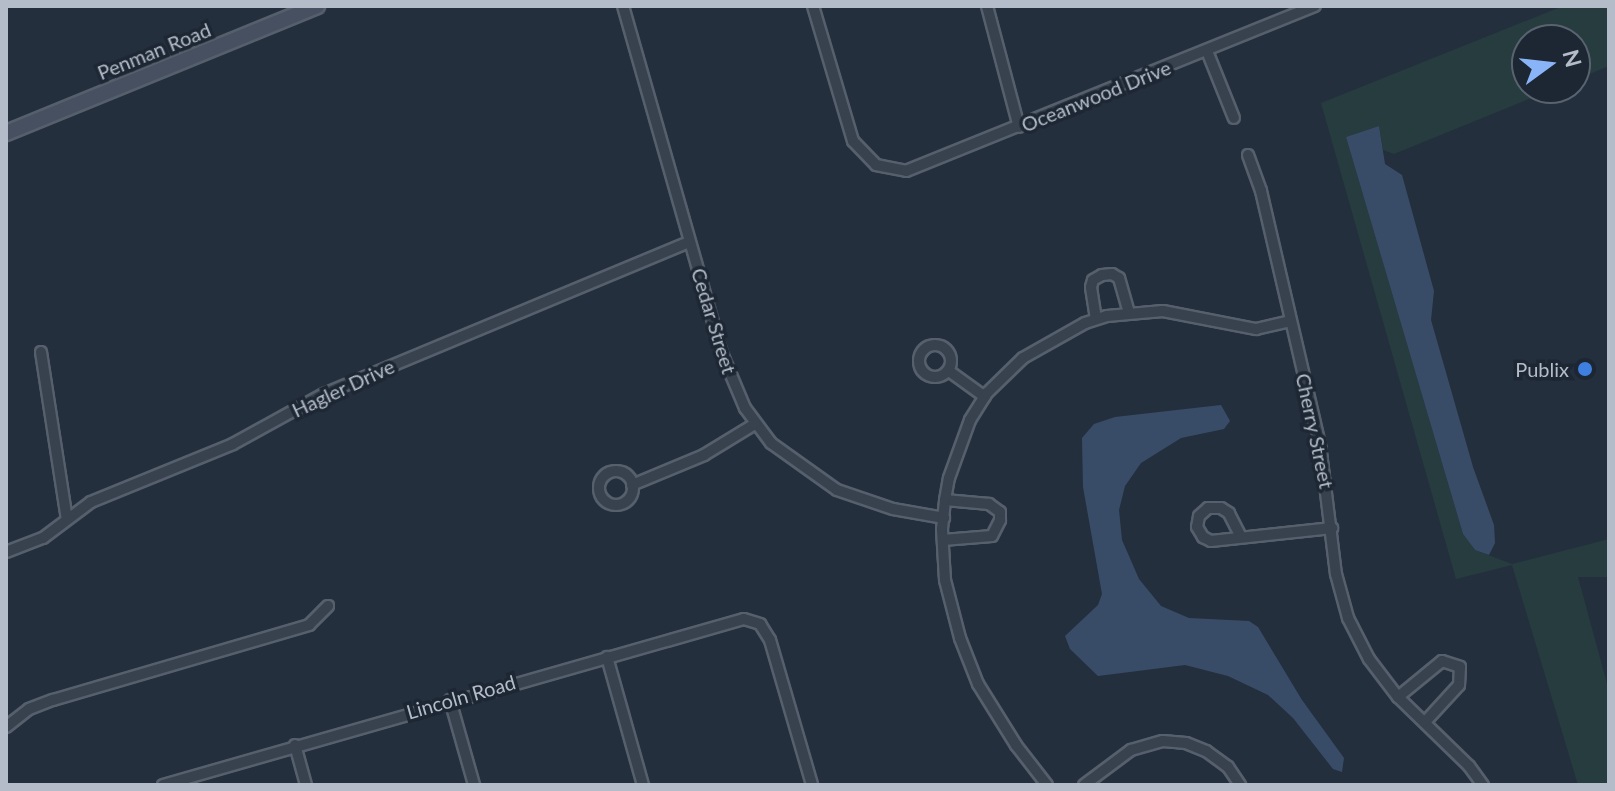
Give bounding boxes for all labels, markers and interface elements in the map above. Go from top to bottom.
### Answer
street label: Penman Road [94,17,214,85]
north arrow [1511,24,1591,104]
text: N [1557,46,1588,70]
street label: Oceanwood Drive [1018,55,1174,137]
street label: Cedar Street [686,265,742,377]
street label: Hagler Drive [288,354,398,422]
place label: Publix [1515,357,1569,381]
marker: Publix [1576,360,1594,378]
street label: Cherry Street [1291,371,1339,491]
street label: Lincoln Road [404,670,518,724]

